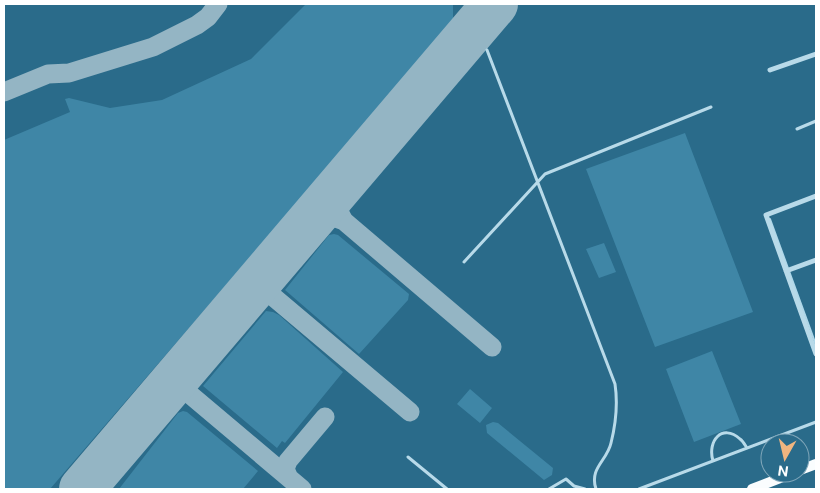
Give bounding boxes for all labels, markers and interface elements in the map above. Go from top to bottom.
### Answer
north arrow [760,433,810,483]
text: N [777,462,790,480]

